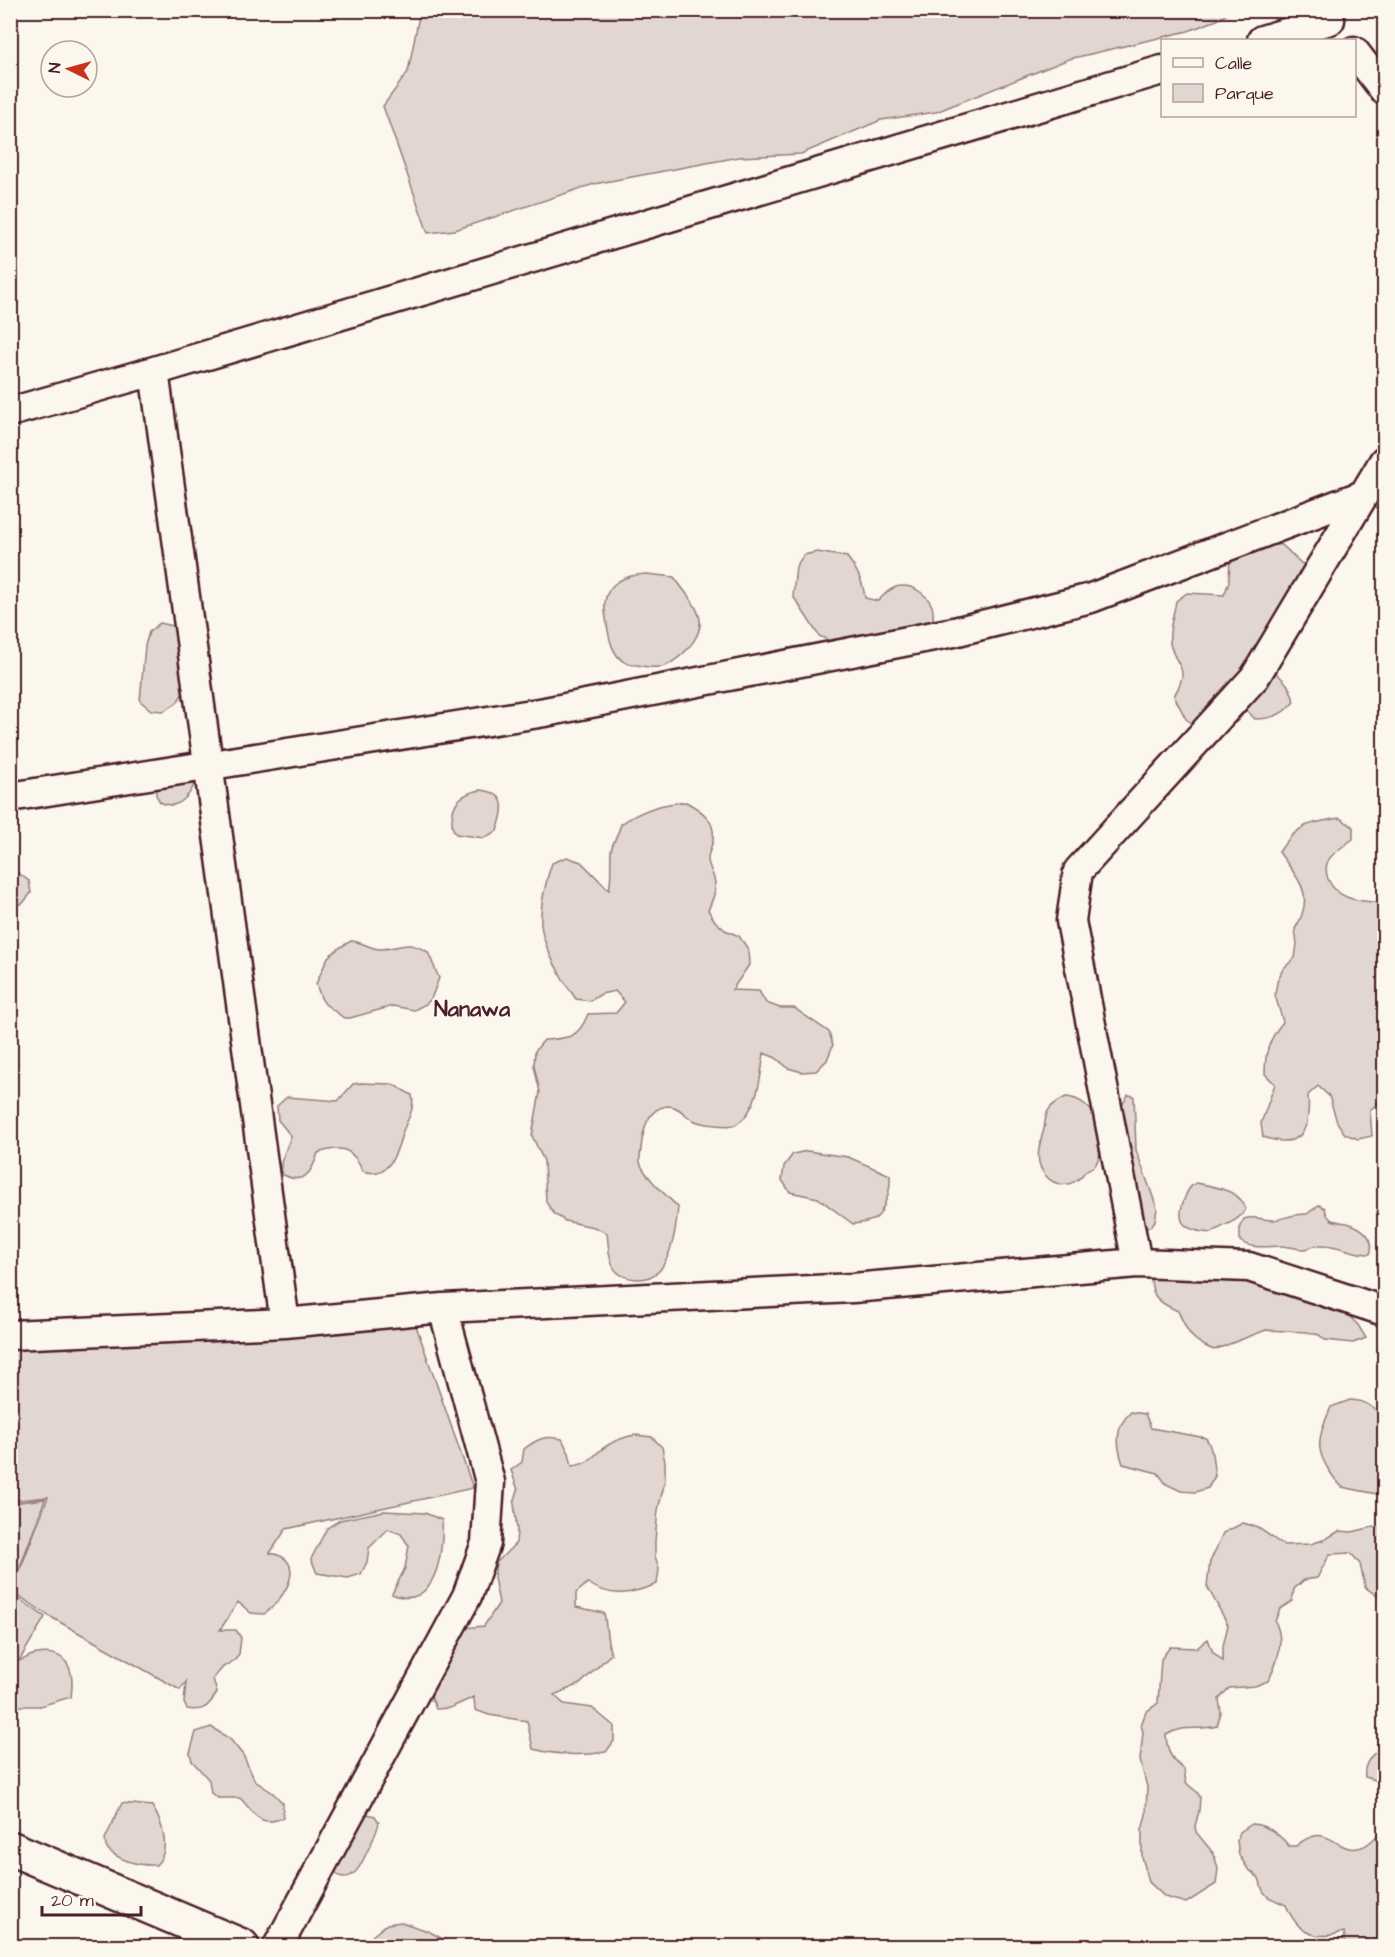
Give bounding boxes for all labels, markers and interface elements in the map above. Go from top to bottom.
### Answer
north arrow [39,39,99,99]
legend [1161,39,1356,117]
text: Calle [1215,51,1253,76]
text: N [44,62,66,74]
text: Parque [1215,81,1274,106]
district label: Nanawa [434,994,511,1025]
scale bar [42,1879,141,1917]
text: 20 m [51,1888,94,1913]

